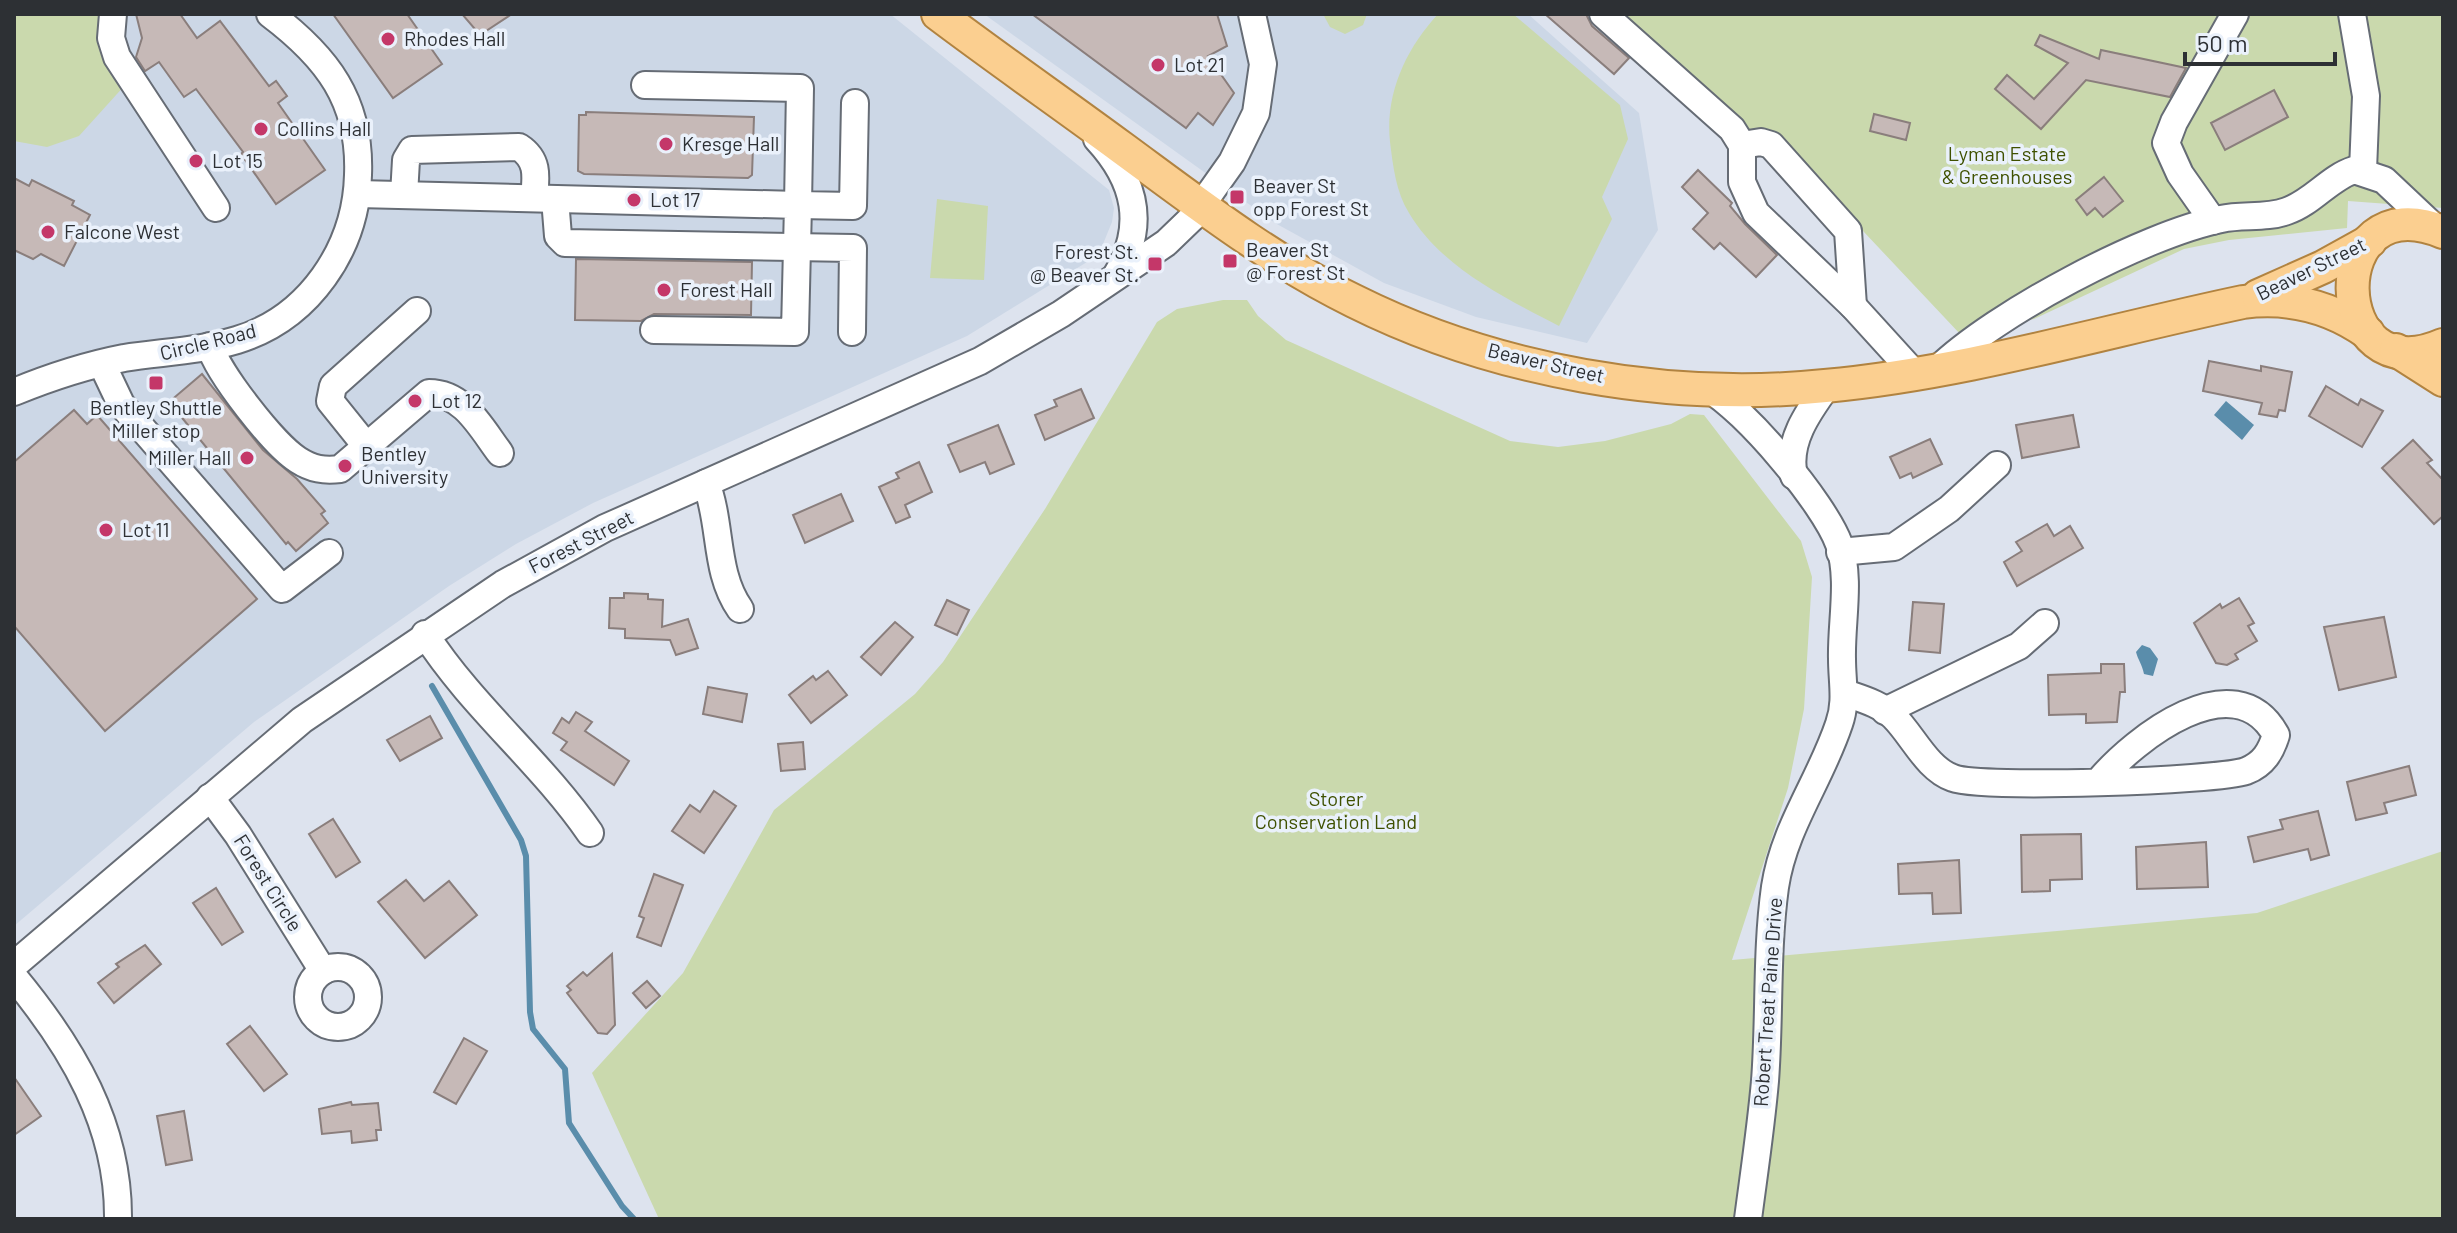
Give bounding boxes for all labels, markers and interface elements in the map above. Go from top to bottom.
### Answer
scale bar [2185,16,2335,66]
place label: Rhodes Hall [404,26,505,50]
text: 50 m [2197,28,2248,57]
marker: Rhodes Hall [379,30,397,48]
place label: Lot 21 [1174,52,1225,76]
marker: Lot 21 [1149,56,1167,74]
place label: Collins Hall [277,116,371,140]
marker: Collins Hall [252,120,270,138]
place label: Kresge Hall [682,131,779,155]
marker: Kresge Hall [657,135,675,153]
park label: Lyman Estate & Greenhouses [1942,141,2072,188]
place label: Lot 15 [212,148,263,172]
marker: Lot 15 [187,152,205,170]
place label: Beaver St opp Forest St [1253,173,1369,220]
place label: Lot 17 [650,187,700,211]
marker: Beaver St opp Forest St [1228,188,1246,206]
marker: Lot 17 [625,191,643,209]
place label: Falcone West [64,219,180,243]
marker: Falcone West [39,223,57,241]
street label: Beaver Street [2252,231,2369,305]
place label: Beaver St @ Forest St [1246,237,1346,284]
place label: Forest St. @ Beaver St. [1030,239,1139,286]
marker: Beaver St @ Forest St [1221,252,1239,270]
marker: Forest St. @ Beaver St. [1146,255,1164,273]
place label: Forest Hall [680,277,773,301]
marker: Forest Hall [655,281,673,299]
street label: Circle Road [157,317,258,365]
street label: Beaver Street [1486,337,1607,387]
marker: Bentley Shuttle Miller stop [147,374,165,392]
place label: Lot 12 [431,388,482,412]
marker: Lot 12 [406,392,424,410]
place label: Bentley Shuttle Miller stop [90,395,222,442]
place label: Bentley University [361,441,448,488]
place label: Miller Hall [148,445,231,469]
marker: Miller Hall [238,449,256,467]
marker: Bentley University [336,457,354,475]
street label: Forest Street [524,504,637,578]
place label: Lot 11 [122,517,169,541]
marker: Lot 11 [97,521,115,539]
park label: Storer Conservation Land [1255,786,1417,833]
street label: Forest Circle [230,829,308,936]
street label: Robert Treat Paine Drive [1748,896,1786,1107]

